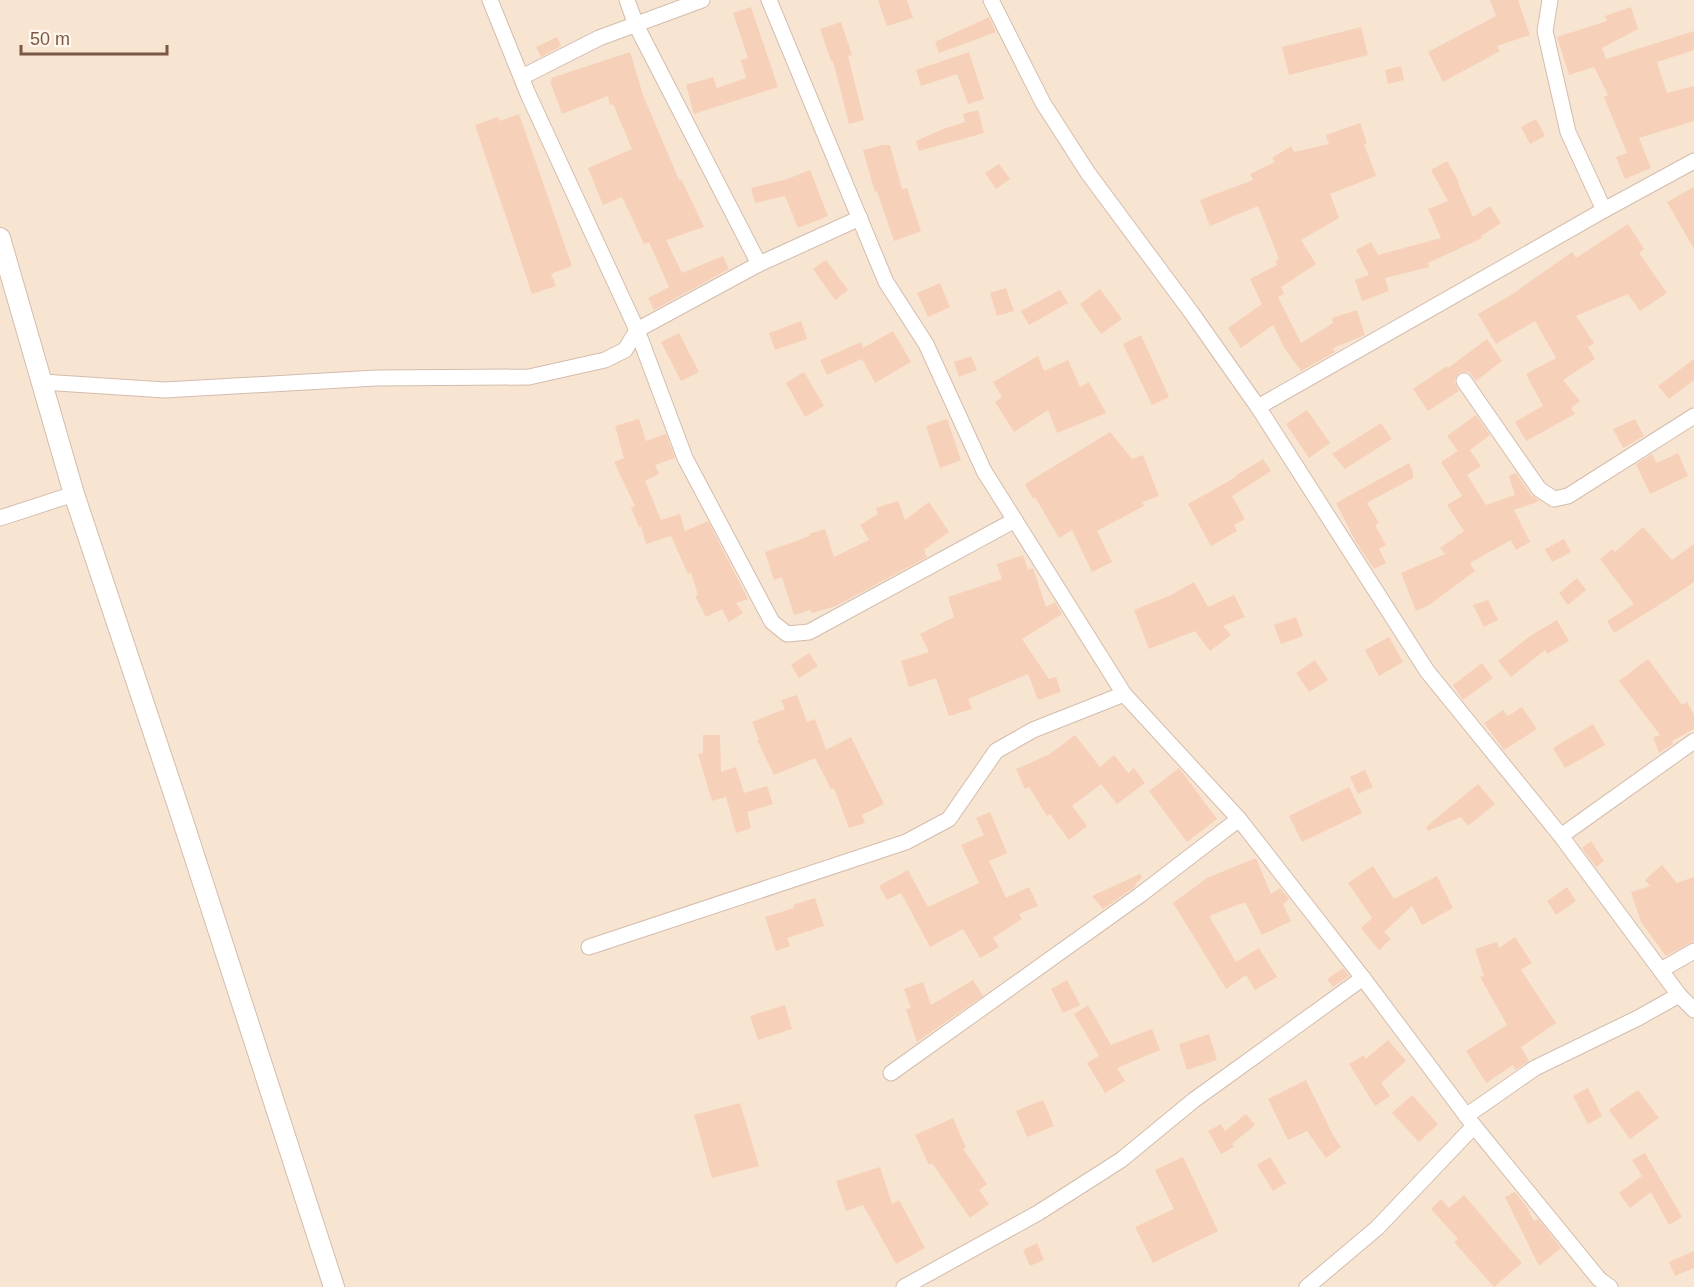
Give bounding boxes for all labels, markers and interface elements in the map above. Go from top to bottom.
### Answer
scale bar [21,18,166,56]
text: 50 m [30,29,70,49]

